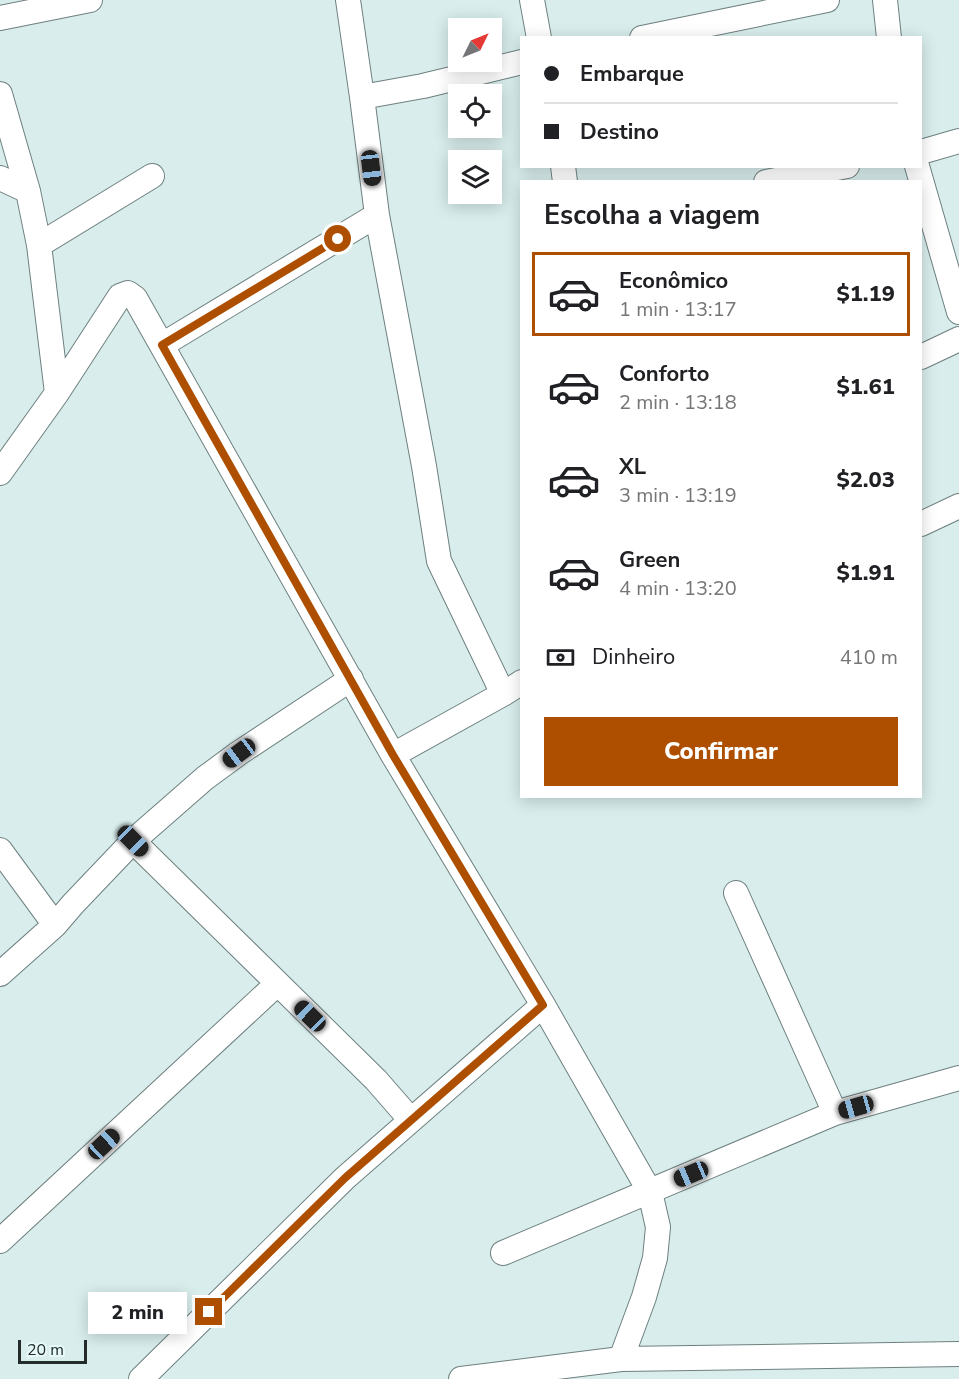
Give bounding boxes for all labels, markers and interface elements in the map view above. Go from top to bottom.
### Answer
north arrow [448,18,502,72]
map controls [448,18,502,204]
text: Embarque [580,59,684,89]
button: locate [448,84,502,138]
text: Destino [580,117,659,147]
car [360,149,382,187]
button: layers [448,150,502,204]
text: Escolha a viagem [544,197,760,234]
route start [324,225,351,252]
text: Econômico [619,266,728,296]
icon: car [547,267,601,321]
text: $1.19 [836,279,895,309]
text: 1 min · 13:17 [619,296,737,323]
text: Conforto [619,359,709,389]
icon: car [547,360,601,414]
text: $1.61 [836,372,895,402]
text: 2 min · 13:18 [619,389,737,416]
text: XL [619,452,646,482]
icon: car [547,453,601,507]
text: $2.03 [836,465,895,495]
text: 3 min · 13:19 [619,482,737,509]
text: Green [619,545,680,575]
icon: car [547,546,601,600]
text: $1.91 [836,558,895,588]
text: 4 min · 13:20 [619,575,737,602]
icon: cash [544,641,577,674]
text: Dinheiro [592,642,675,672]
text: 410 m [840,644,898,671]
button: Confirmar [544,717,898,786]
car [219,735,259,771]
car [114,822,152,860]
car [291,997,329,1035]
car [836,1093,876,1121]
car [85,1125,123,1163]
car [671,1159,711,1189]
callout: 2 min [89,1291,188,1333]
route end [195,1298,222,1325]
text: 2 min [111,1299,164,1326]
scale bar [18,1337,87,1364]
text: 20 m [27,1339,64,1361]

